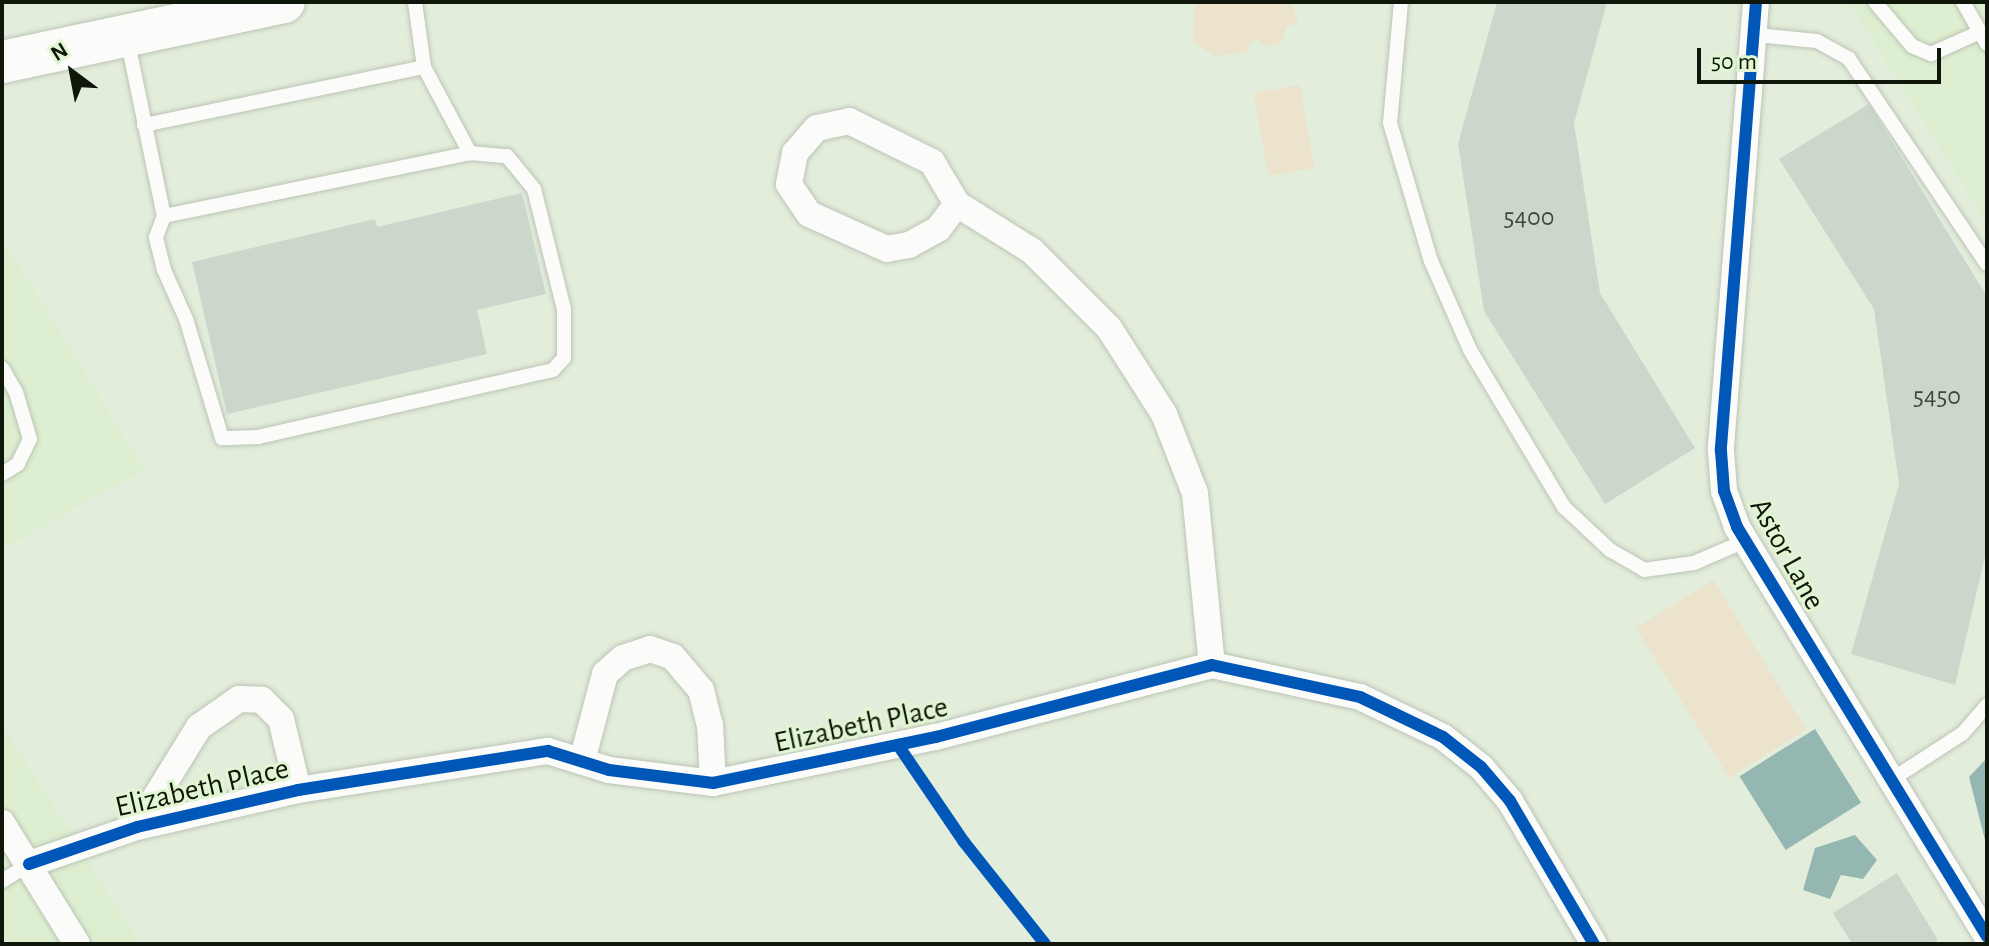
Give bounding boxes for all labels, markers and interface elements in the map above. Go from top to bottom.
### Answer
north arrow [32,32,112,112]
scale bar [1701,32,1945,82]
text: N [47,38,72,65]
text: 50 m [1711,50,1757,74]
house number: 5400 [1504,202,1554,234]
house number: 5450 [1913,381,1961,413]
street label: Astor Lane [1742,492,1832,616]
street label: Elizabeth Place [771,689,951,761]
street label: Elizabeth Place [112,751,292,825]

